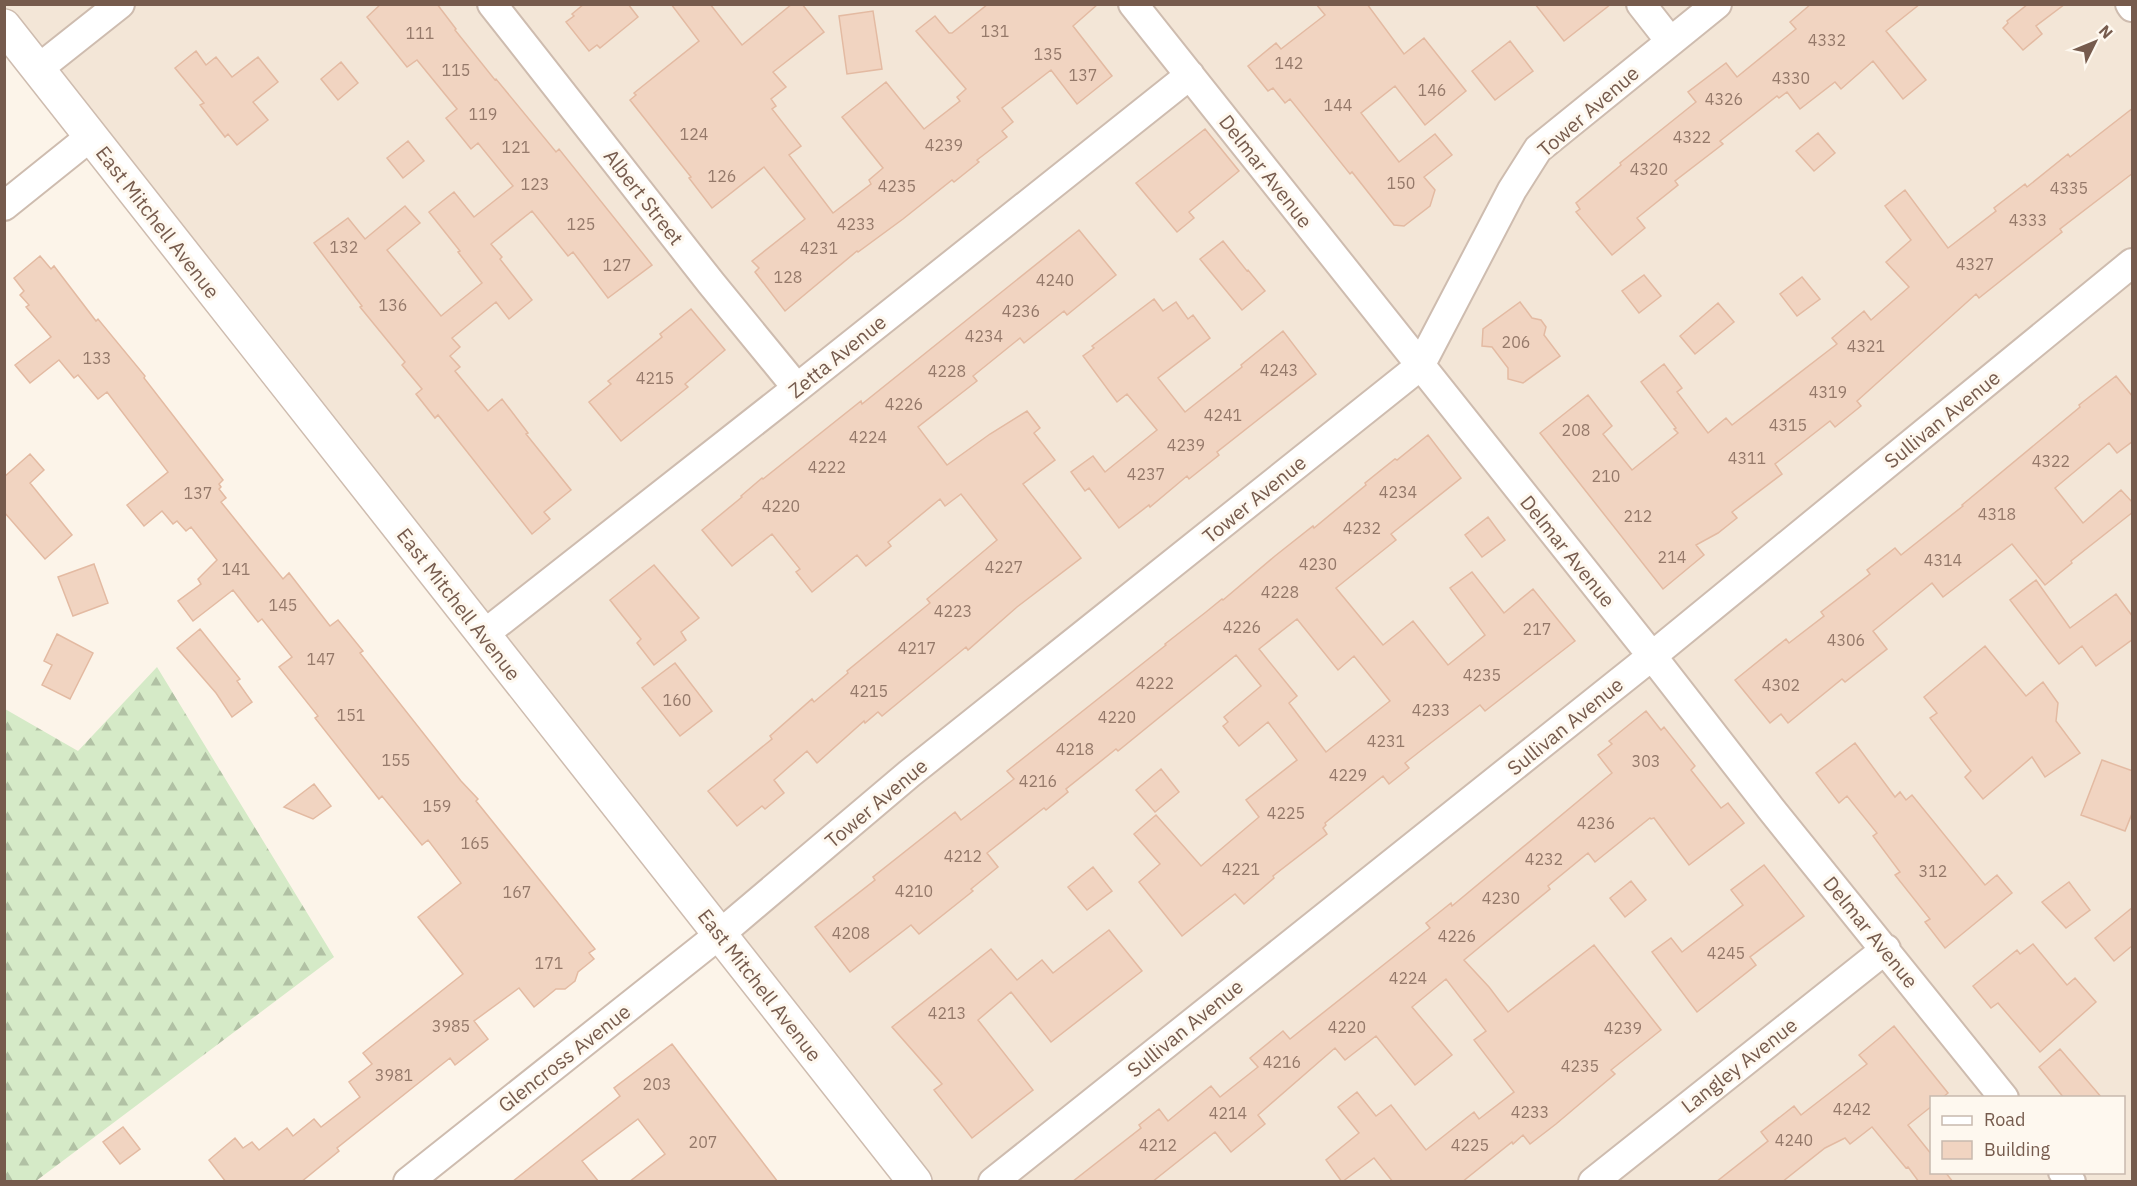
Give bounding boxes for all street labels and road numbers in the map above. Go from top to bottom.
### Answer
street label: Tower Avenue [1531,59,1645,163]
street label: Delmar Avenue [1213,109,1319,233]
street label: East Mitchell Avenue [90,140,226,304]
street label: Albert Street [598,143,690,251]
street label: Zetta Avenue [782,308,892,404]
street label: Sullivan Avenue [1878,364,2006,474]
street label: Tower Avenue [1196,449,1312,549]
street label: Delmar Avenue [1514,489,1622,613]
street label: East Mitchell Avenue [391,522,527,686]
street label: Sullivan Avenue [1501,671,1629,781]
street label: Tower Avenue [819,752,933,854]
street label: Delmar Avenue [1817,870,1925,994]
street label: East Mitchell Avenue [692,903,828,1067]
street label: Sullivan Avenue [1121,973,1249,1083]
street label: Glencross Avenue [492,998,636,1118]
street label: Langley Avenue [1675,1011,1803,1119]

